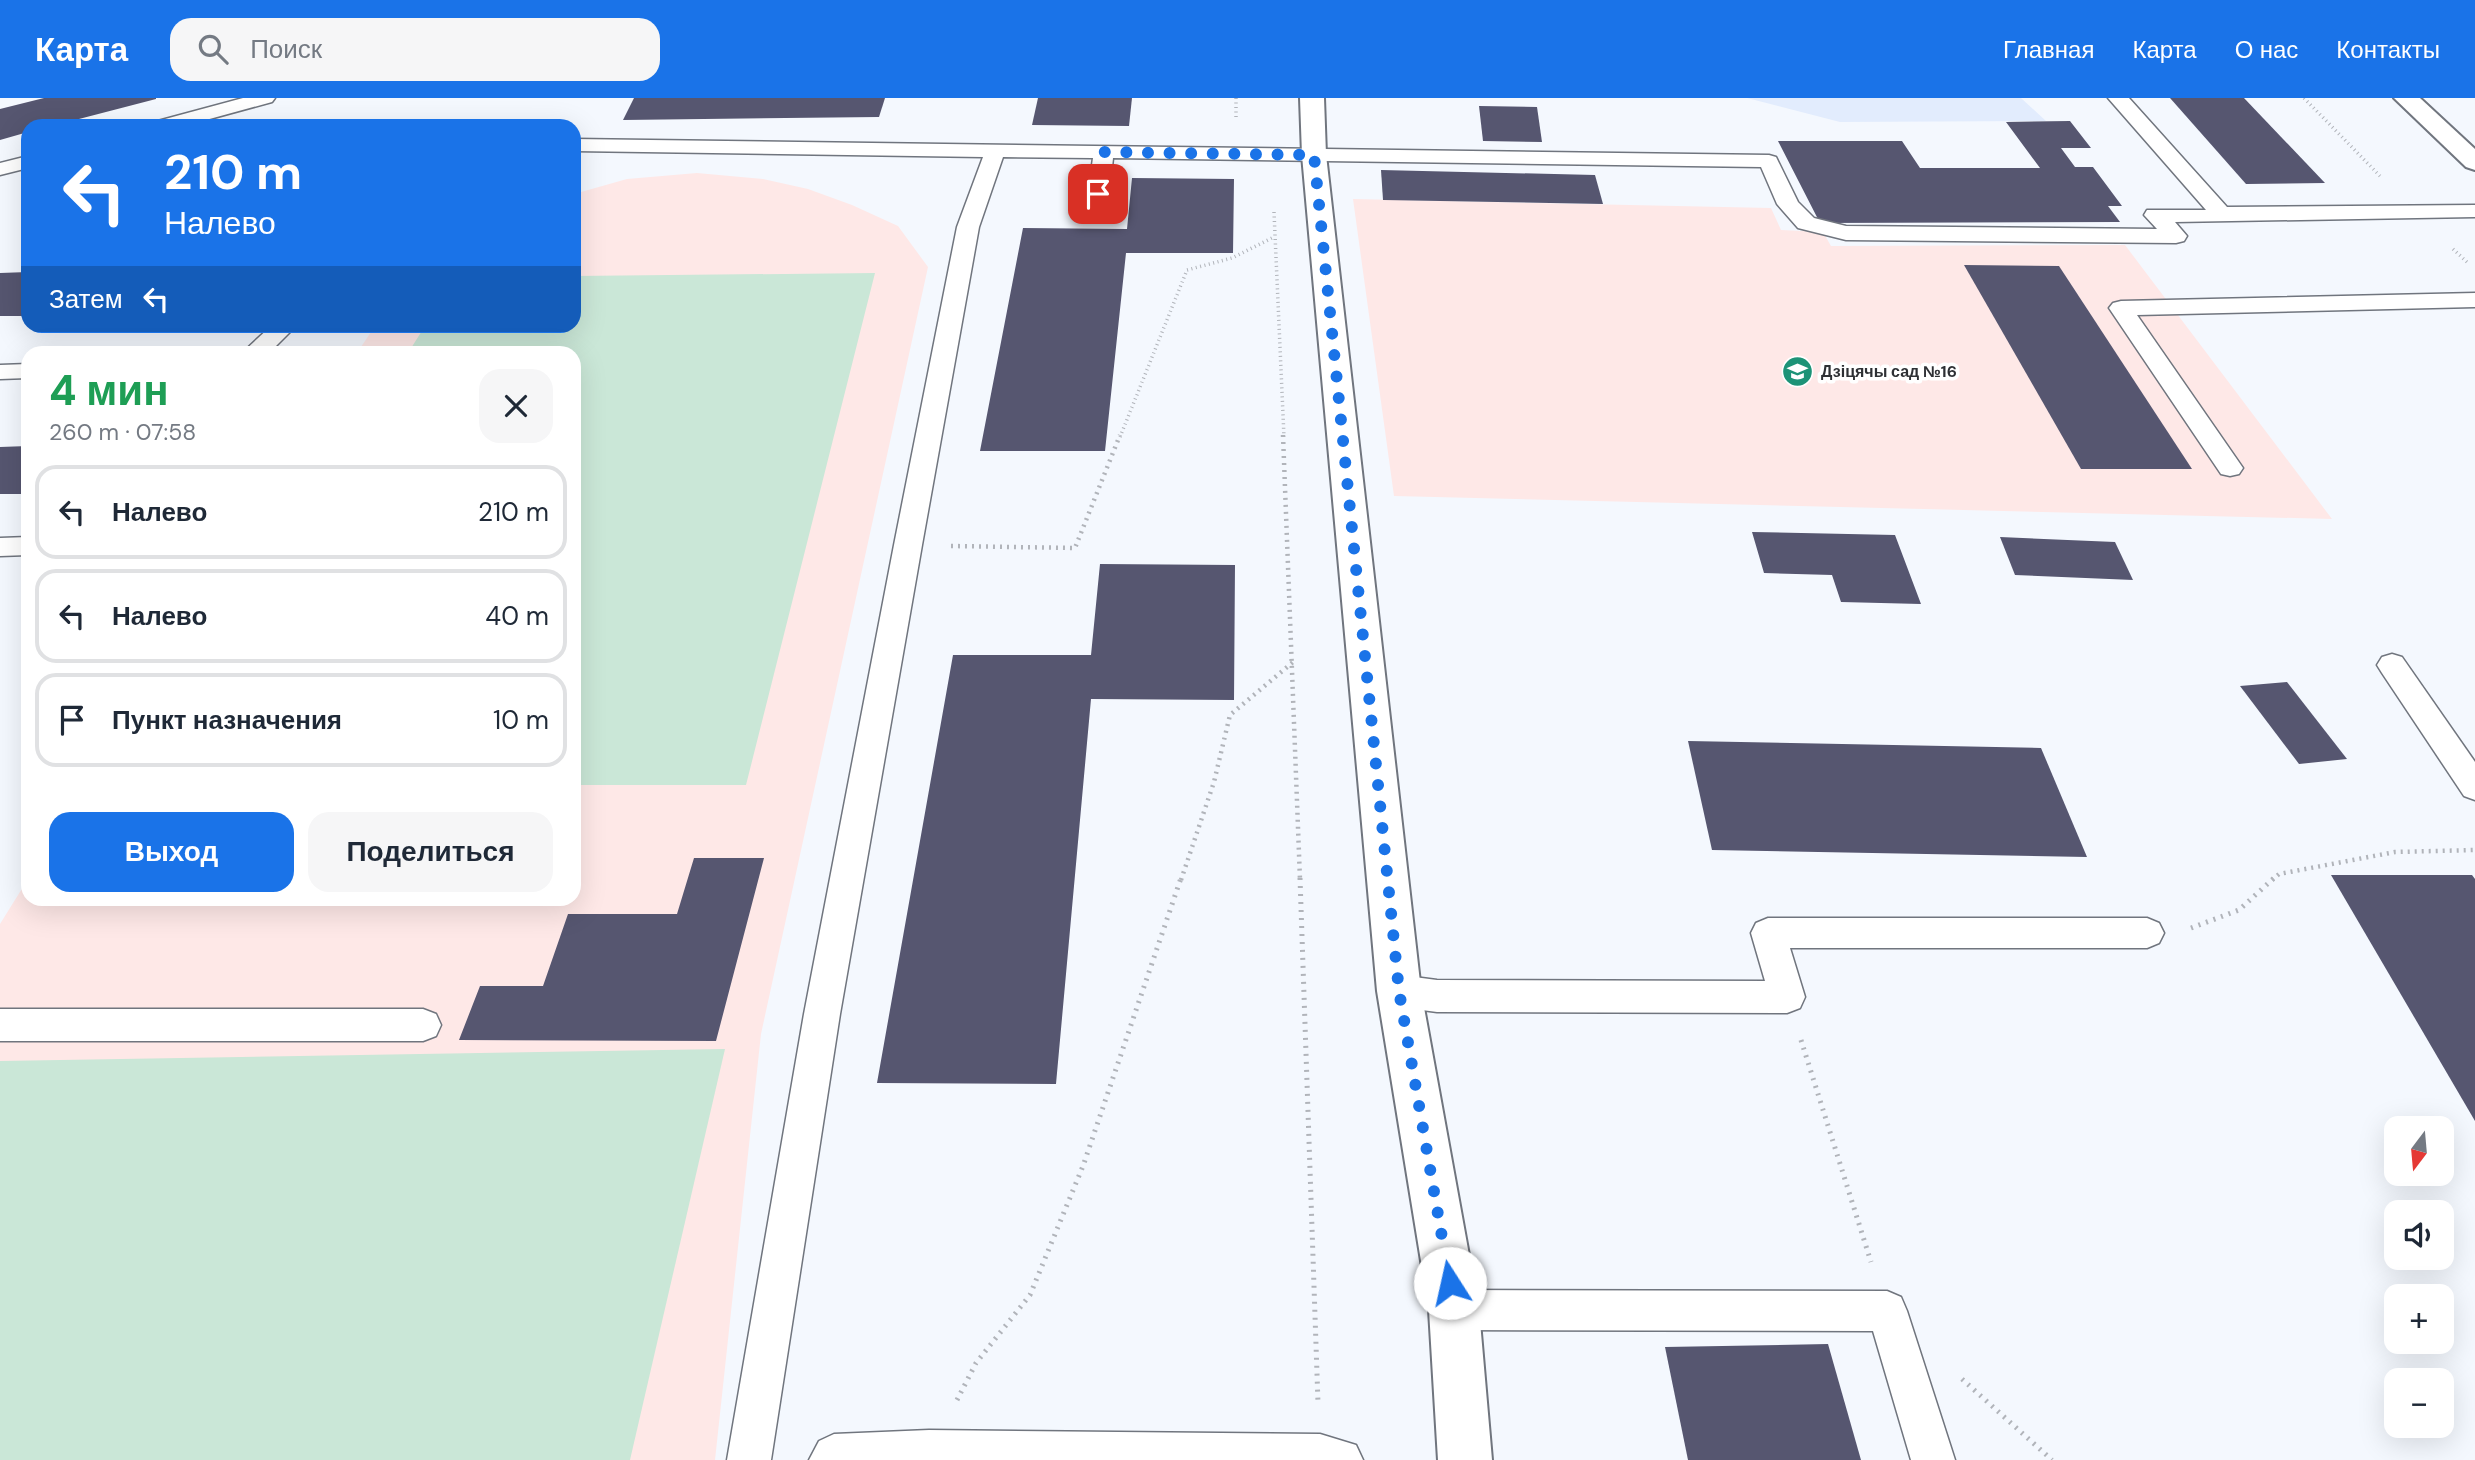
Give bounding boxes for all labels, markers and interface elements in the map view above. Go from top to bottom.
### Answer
search box [170,18,660,81]
text: Карта [35,28,128,71]
icon: search [194,30,232,68]
text: Поиск [250,32,322,66]
text: Главная [2003,34,2094,65]
text: Карта [2132,34,2197,65]
text: О нас [2235,34,2298,65]
text: Контакты [2336,34,2440,65]
text: 210 m [164,140,302,204]
icon: left [49,147,140,238]
pin [1068,164,1128,224]
icon: arrive [1079,175,1117,213]
text: Налево [164,202,276,244]
icon: left [137,280,175,318]
text: Затем [49,282,123,316]
school or university icon: Дзіцячы сад №16 [1781,354,1815,388]
place label: Дзіцячы сад №16 [1821,361,1957,382]
text: 4 мин [49,363,169,418]
button: close [479,369,553,443]
text: 260 m · 07:58 [49,417,196,447]
icon: left [53,493,91,531]
text: Налево [112,495,207,529]
text: 210 m [478,495,549,529]
icon: left [53,597,91,635]
text: Налево [112,599,207,633]
text: 40 m [485,599,549,633]
icon: arrive [53,701,91,739]
text: Пункт назначения [112,703,342,737]
text: 10 m [493,703,549,737]
button: Выход [49,812,294,892]
button: Поделиться [308,812,553,892]
north arrow [2384,1116,2454,1186]
map controls [2384,1116,2454,1438]
button: sound [2384,1200,2454,1270]
position arrow [1413,1246,1487,1320]
button: + [2384,1284,2454,1354]
button: − [2384,1368,2454,1438]

